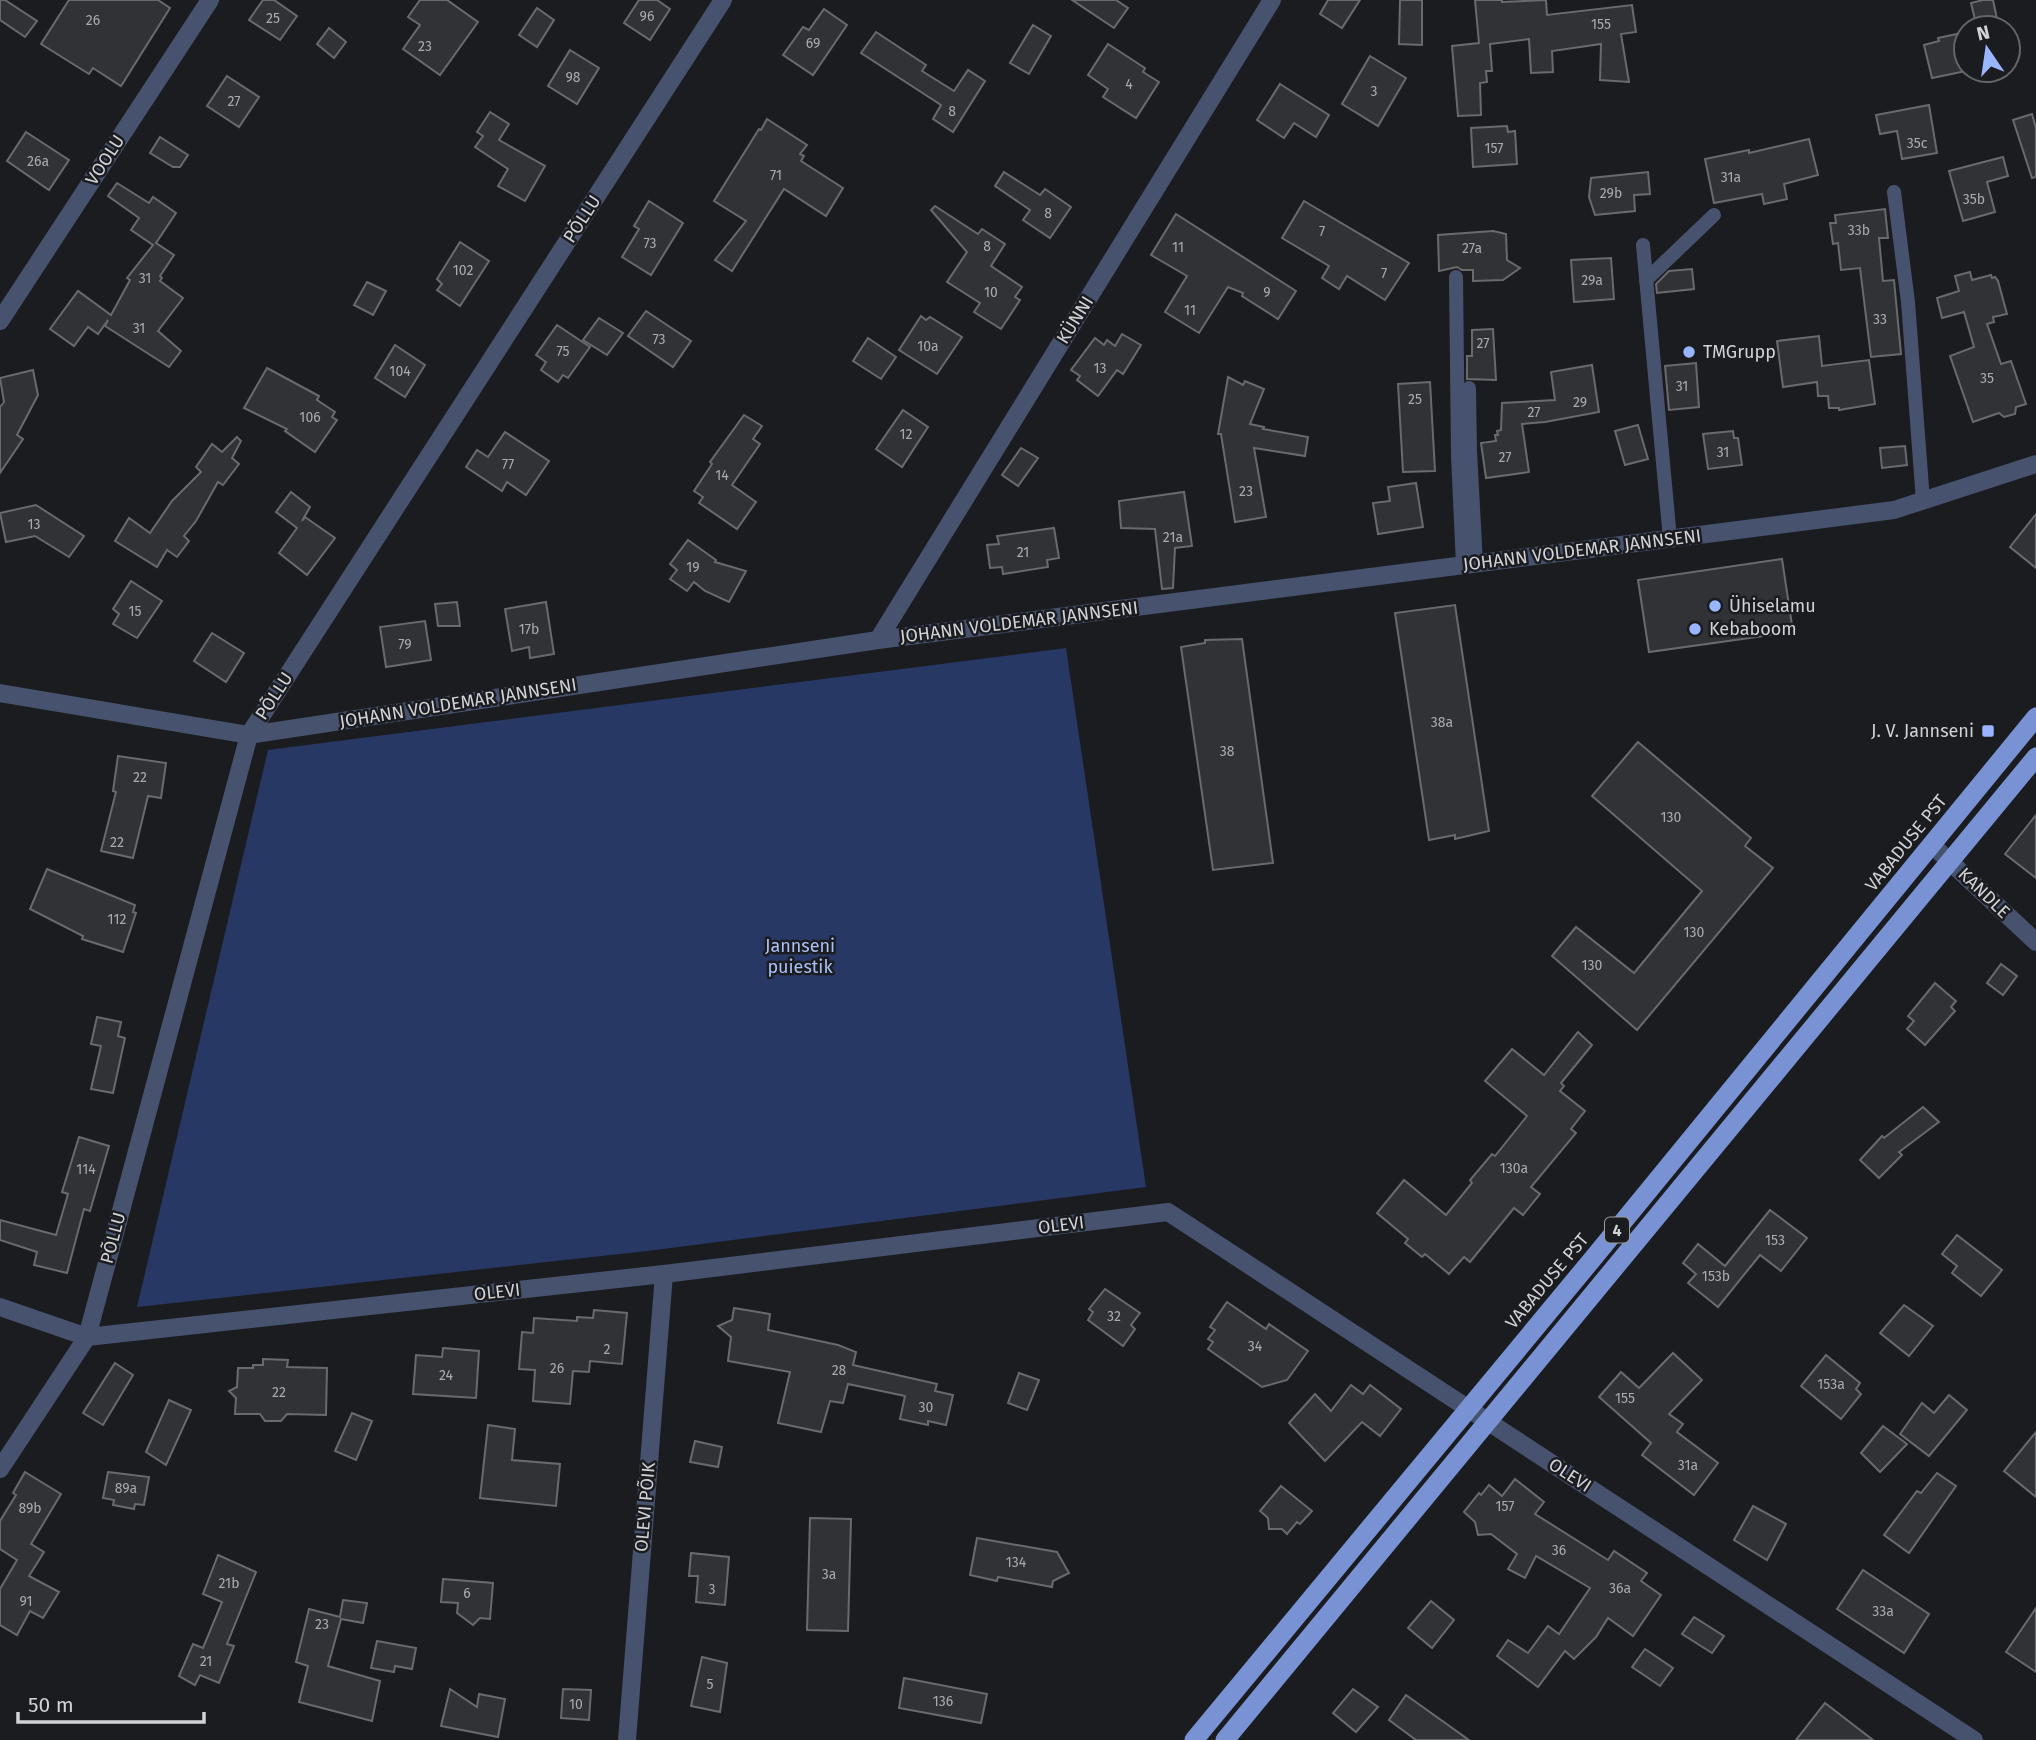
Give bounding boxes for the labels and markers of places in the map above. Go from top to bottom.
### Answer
place label: TMGrupp [1703,341,1776,363]
marker: TMGrupp [1681,344,1697,360]
place label: Ühiselamu [1729,595,1816,617]
marker: Ühiselamu [1707,598,1723,614]
place label: Kebaboom [1709,618,1797,640]
marker: Kebaboom [1687,621,1703,637]
place label: J. V. Jannseni [1871,720,1974,742]
marker: J. V. Jannseni [1980,723,1996,739]

